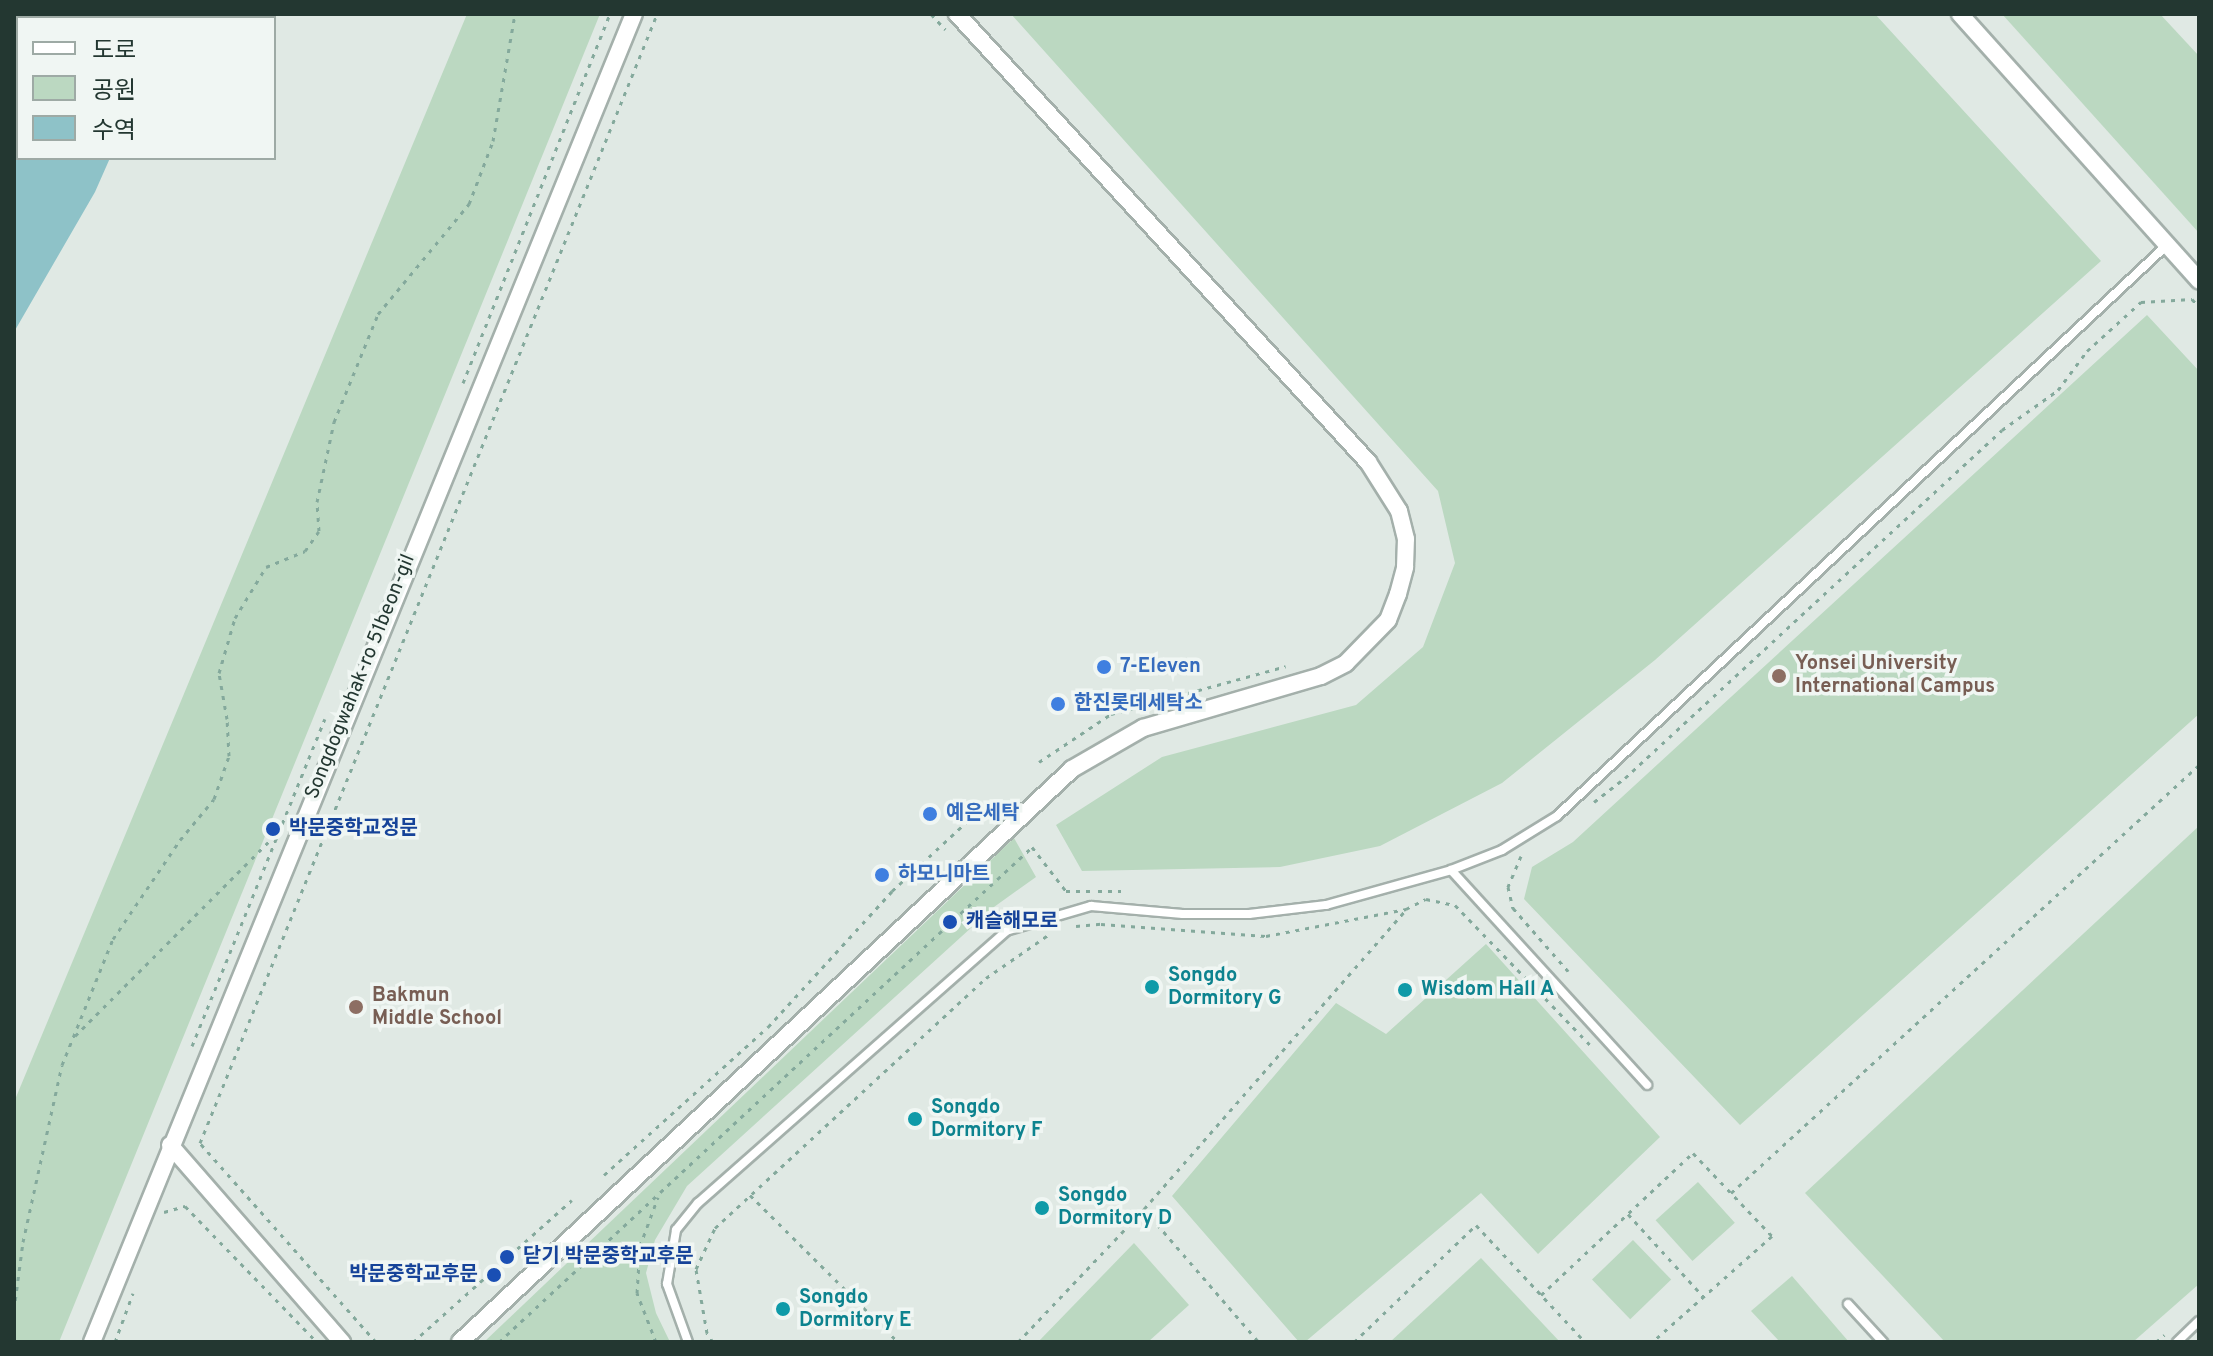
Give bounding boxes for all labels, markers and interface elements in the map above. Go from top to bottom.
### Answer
legend [16,16,276,160]
text: 도로 [92,37,136,67]
text: 공원 [92,77,136,107]
text: 수역 [92,117,136,147]
street label: Songdogwahak-ro 51beon-gil [301,551,421,803]
place label: Yonsei University International Campus [1795,652,1995,699]
place label: 7-Eleven [1120,655,1201,679]
marker: 7-Eleven [1095,658,1113,676]
marker: Yonsei University International Campus [1770,667,1788,685]
place label: 한진롯데세탁소 [1074,692,1203,716]
marker: 한진롯데세탁소 [1049,695,1067,713]
place label: 예은세탁 [946,802,1020,826]
marker: 예은세탁 [921,805,939,823]
place label: 박문중학교정문 [289,817,418,841]
marker: 박문중학교정문 [264,820,282,838]
place label: 하모니마트 [898,863,990,887]
marker: 하모니마트 [873,866,891,884]
place label: 캐슬해모로 [966,910,1058,934]
marker: 캐슬해모로 [941,913,959,931]
place label: Songdo Dormitory G [1168,964,1282,1011]
marker: Songdo Dormitory G [1143,978,1161,996]
place label: Wisdom Hall A [1421,978,1555,1002]
marker: Wisdom Hall A [1396,981,1414,999]
place label: Bakmun Middle School [372,984,502,1031]
marker: Bakmun Middle School [347,998,365,1016]
place label: Songdo Dormitory F [931,1096,1043,1143]
marker: Songdo Dormitory F [906,1110,924,1128]
place label: Songdo Dormitory D [1058,1184,1172,1231]
marker: Songdo Dormitory D [1033,1199,1051,1217]
place label: 닫기 박문중학교후문 [523,1245,694,1269]
marker: 닫기 박문중학교후문 [498,1248,516,1266]
place label: 박문중학교후문 [349,1263,478,1287]
marker: 박문중학교후문 [485,1266,503,1284]
place label: Songdo Dormitory E [799,1286,912,1333]
marker: Songdo Dormitory E [774,1300,792,1318]

